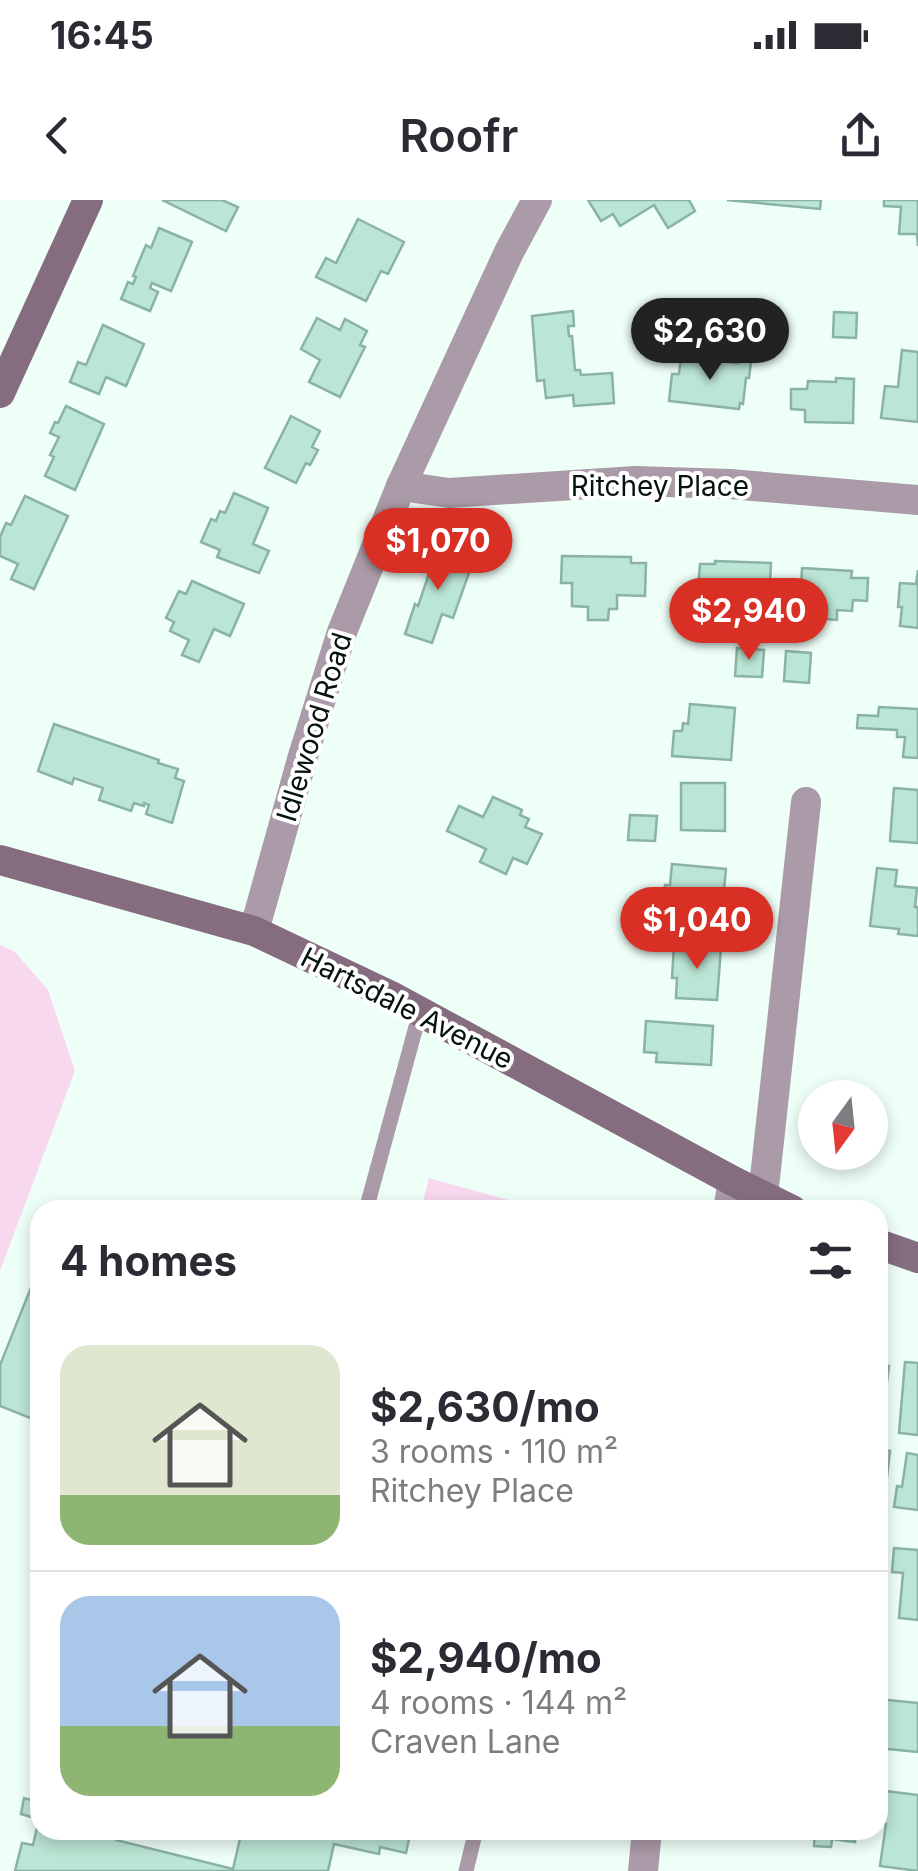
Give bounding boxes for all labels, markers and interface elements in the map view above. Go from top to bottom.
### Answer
text: 16:45 [50,12,154,58]
icon: back [30,108,85,163]
text: Roofr [400,108,518,163]
icon: share [833,108,888,163]
pin: $2,630 [629,298,791,383]
text: $2,630 [653,311,767,350]
street label: Ritchey Place [571,469,749,503]
pin: $1,070 [357,508,519,593]
text: $1,070 [385,521,491,560]
pin: $2,940 [668,578,830,663]
text: $2,940 [691,591,807,630]
street label: Idlewood Road [269,628,359,826]
pin: $1,040 [616,887,778,972]
text: $1,040 [642,900,752,939]
street label: Hartsdale Avenue [295,940,519,1076]
north arrow [798,1080,888,1170]
map controls [798,1080,888,1170]
icon: filters [803,1233,858,1288]
text: 4 homes [60,1235,237,1286]
text: $2,630/mo [370,1381,600,1432]
icon: home [140,1385,260,1505]
text: 3 rooms · 110 m² [370,1432,618,1471]
text: Ritchey Place [370,1471,574,1510]
text: $2,940/mo [370,1632,602,1683]
icon: home [140,1636,260,1756]
text: 4 rooms · 144 m² [370,1683,627,1722]
text: Craven Lane [370,1722,560,1761]

